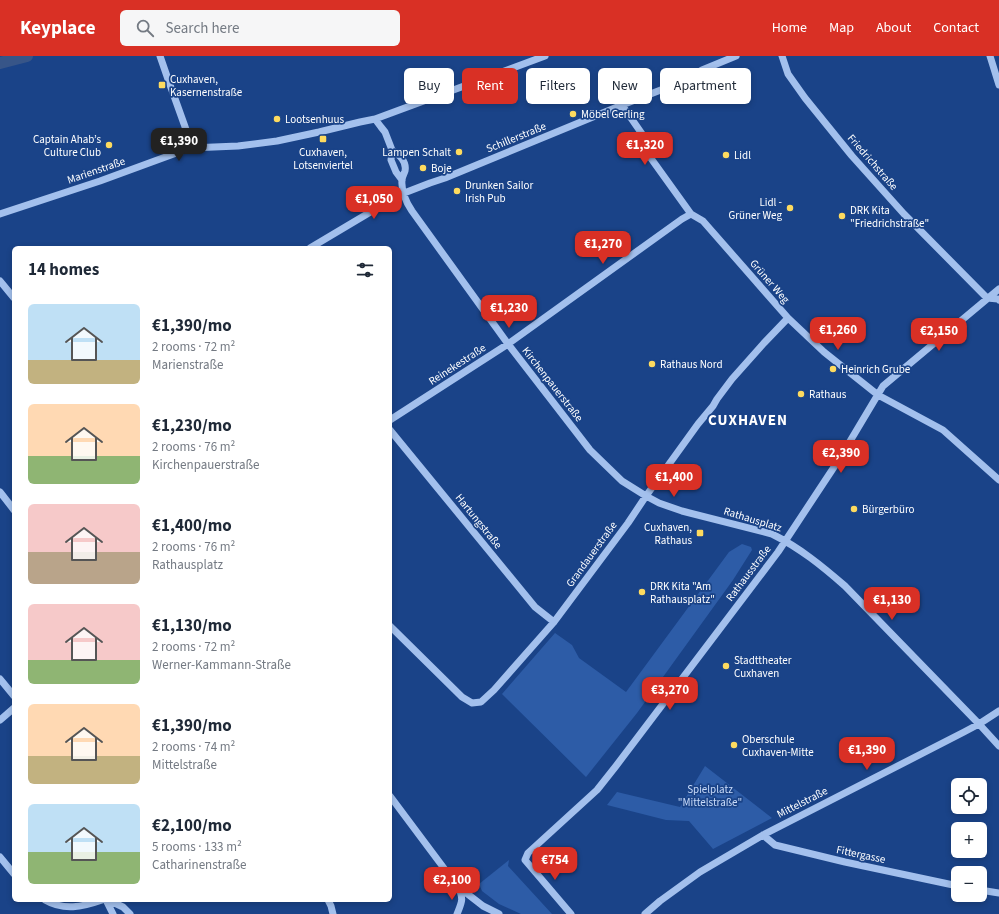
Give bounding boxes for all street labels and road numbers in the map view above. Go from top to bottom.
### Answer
street label: Schillerstraße [484,118,549,156]
street label: Friedrichstraße [844,131,902,194]
street label: Marienstraße [65,153,128,187]
street label: Grüner Weg [746,256,793,307]
street label: Reinekestraße [426,340,489,389]
street label: Kirchenpauerstraße [519,344,587,425]
street label: Hartungstraße [452,491,506,552]
street label: Rathausplatz [722,504,784,536]
street label: Grandauerstraße [562,518,621,590]
street label: Rathausstraße [722,542,775,604]
street label: Mittelstraße [774,783,831,822]
street label: Fittergasse [835,842,887,867]

